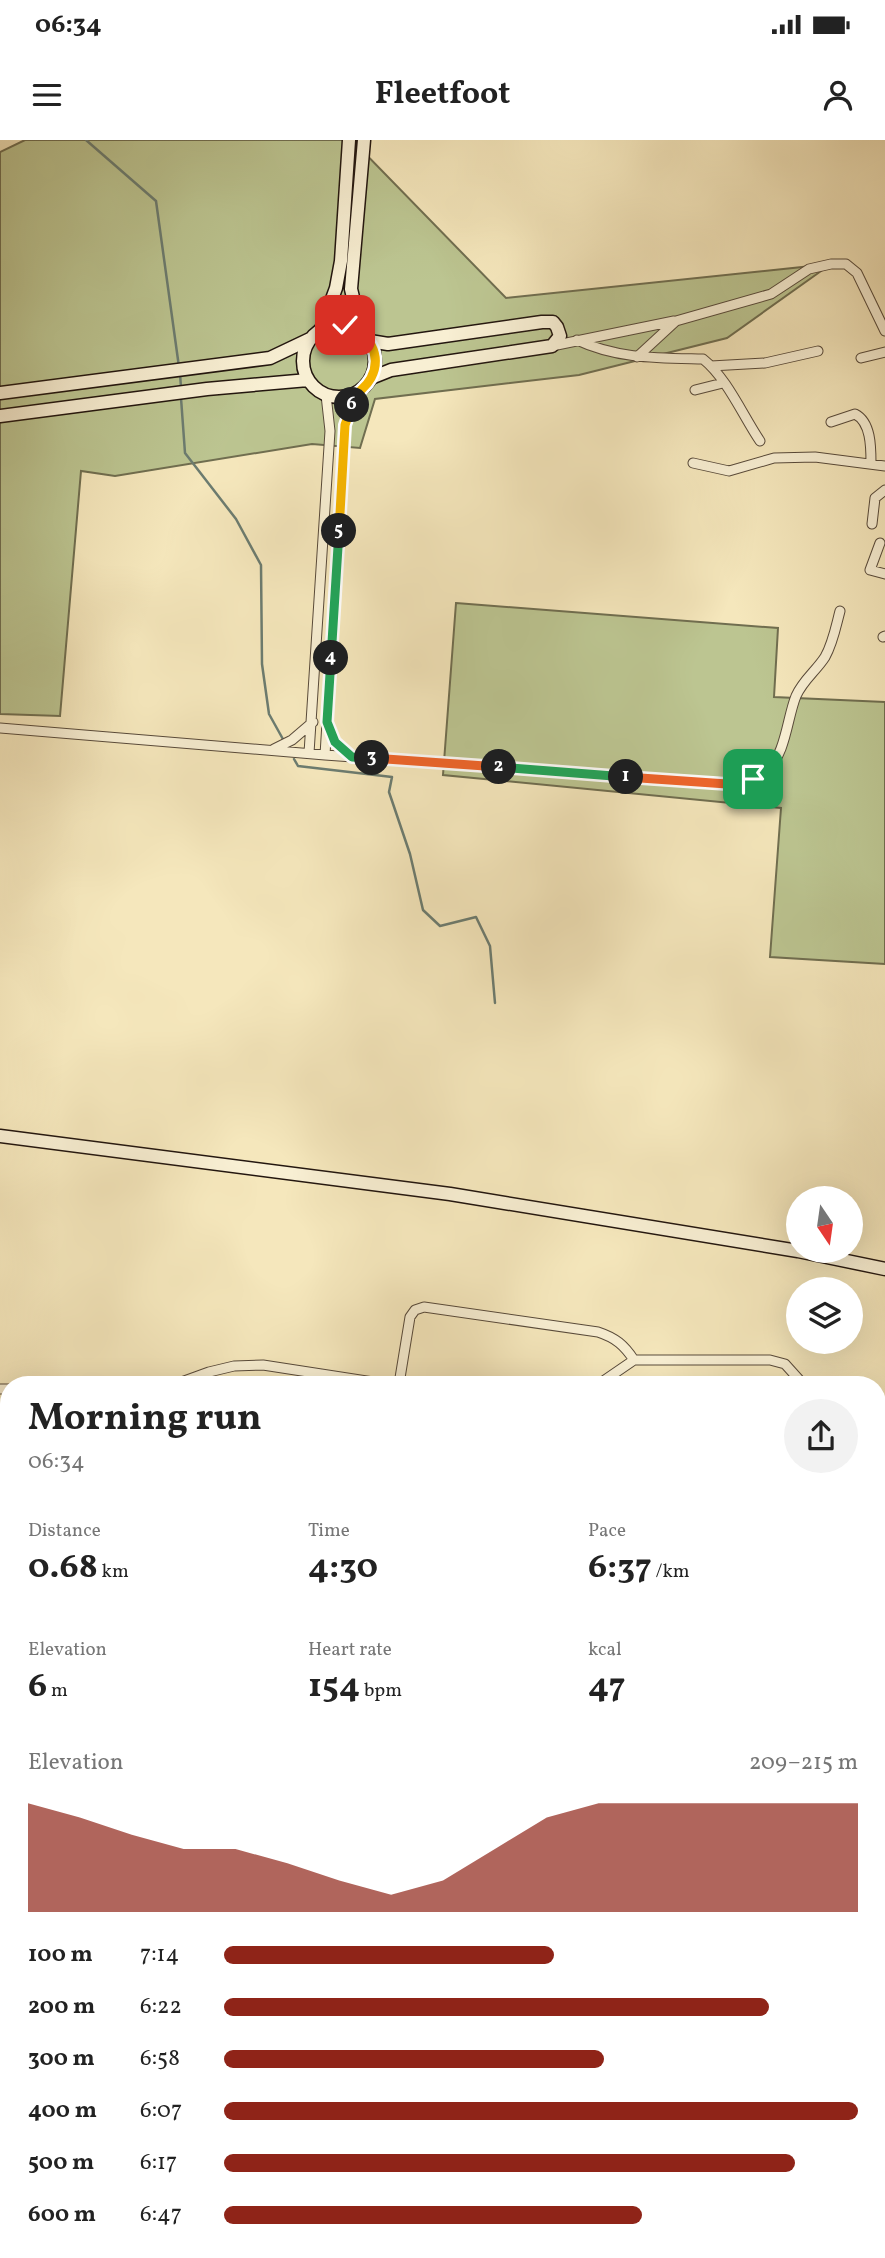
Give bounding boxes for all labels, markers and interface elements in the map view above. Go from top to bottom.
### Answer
text: 06:34 [35,7,102,43]
text: Fleetfoot [375,73,510,117]
icon: menu [28,76,66,114]
icon: person [819,76,857,114]
pin [315,295,375,355]
icon: check [326,306,364,344]
pin: 6 [334,387,370,422]
text: 6 [346,391,357,417]
pin: 5 [322,514,356,548]
text: 5 [334,517,343,543]
pin: 4 [314,640,348,676]
text: 4 [325,644,336,670]
pin: 3 [354,740,390,776]
text: 3 [367,744,376,770]
pin [723,749,783,809]
pin: 2 [482,750,516,784]
text: 2 [494,753,503,779]
pin: 1 [608,760,644,794]
icon: arrive [734,760,772,798]
text: 1 [622,763,629,789]
north arrow [786,1186,863,1264]
map controls [786,1186,863,1354]
button: layers [786,1277,863,1354]
text: Morning run [28,1393,262,1446]
button: share [784,1399,858,1473]
text: 06:34 [28,1446,85,1478]
text: Distance [28,1518,101,1544]
text: Time [308,1518,350,1544]
text: Pace [588,1518,626,1544]
text: 0.68 [28,1544,98,1592]
text: 4:30 [308,1544,378,1592]
text: 6:37 [588,1544,652,1592]
text: km [98,1559,129,1585]
text: /km [652,1559,690,1585]
text: Elevation [28,1637,107,1663]
text: Heart rate [308,1637,392,1663]
text: kcal [588,1637,622,1663]
text: 6 [28,1663,47,1711]
text: 154 [308,1663,360,1711]
text: 47 [588,1663,626,1711]
text: m [47,1678,68,1704]
text: bpm [360,1678,402,1704]
text: Elevation [28,1747,124,1779]
text: 209–215 m [749,1747,858,1779]
text: 100 m [28,1939,93,1971]
text: 7:14 [140,1939,179,1971]
text: 200 m [28,1991,95,2023]
text: 6:22 [140,1991,182,2023]
text: 300 m [28,2043,95,2075]
text: 6:58 [140,2043,180,2075]
text: 400 m [28,2095,97,2127]
text: 6:07 [140,2095,182,2127]
text: 500 m [28,2147,94,2179]
text: 6:17 [140,2147,177,2179]
text: 600 m [28,2199,96,2231]
text: 6:47 [140,2199,182,2231]

